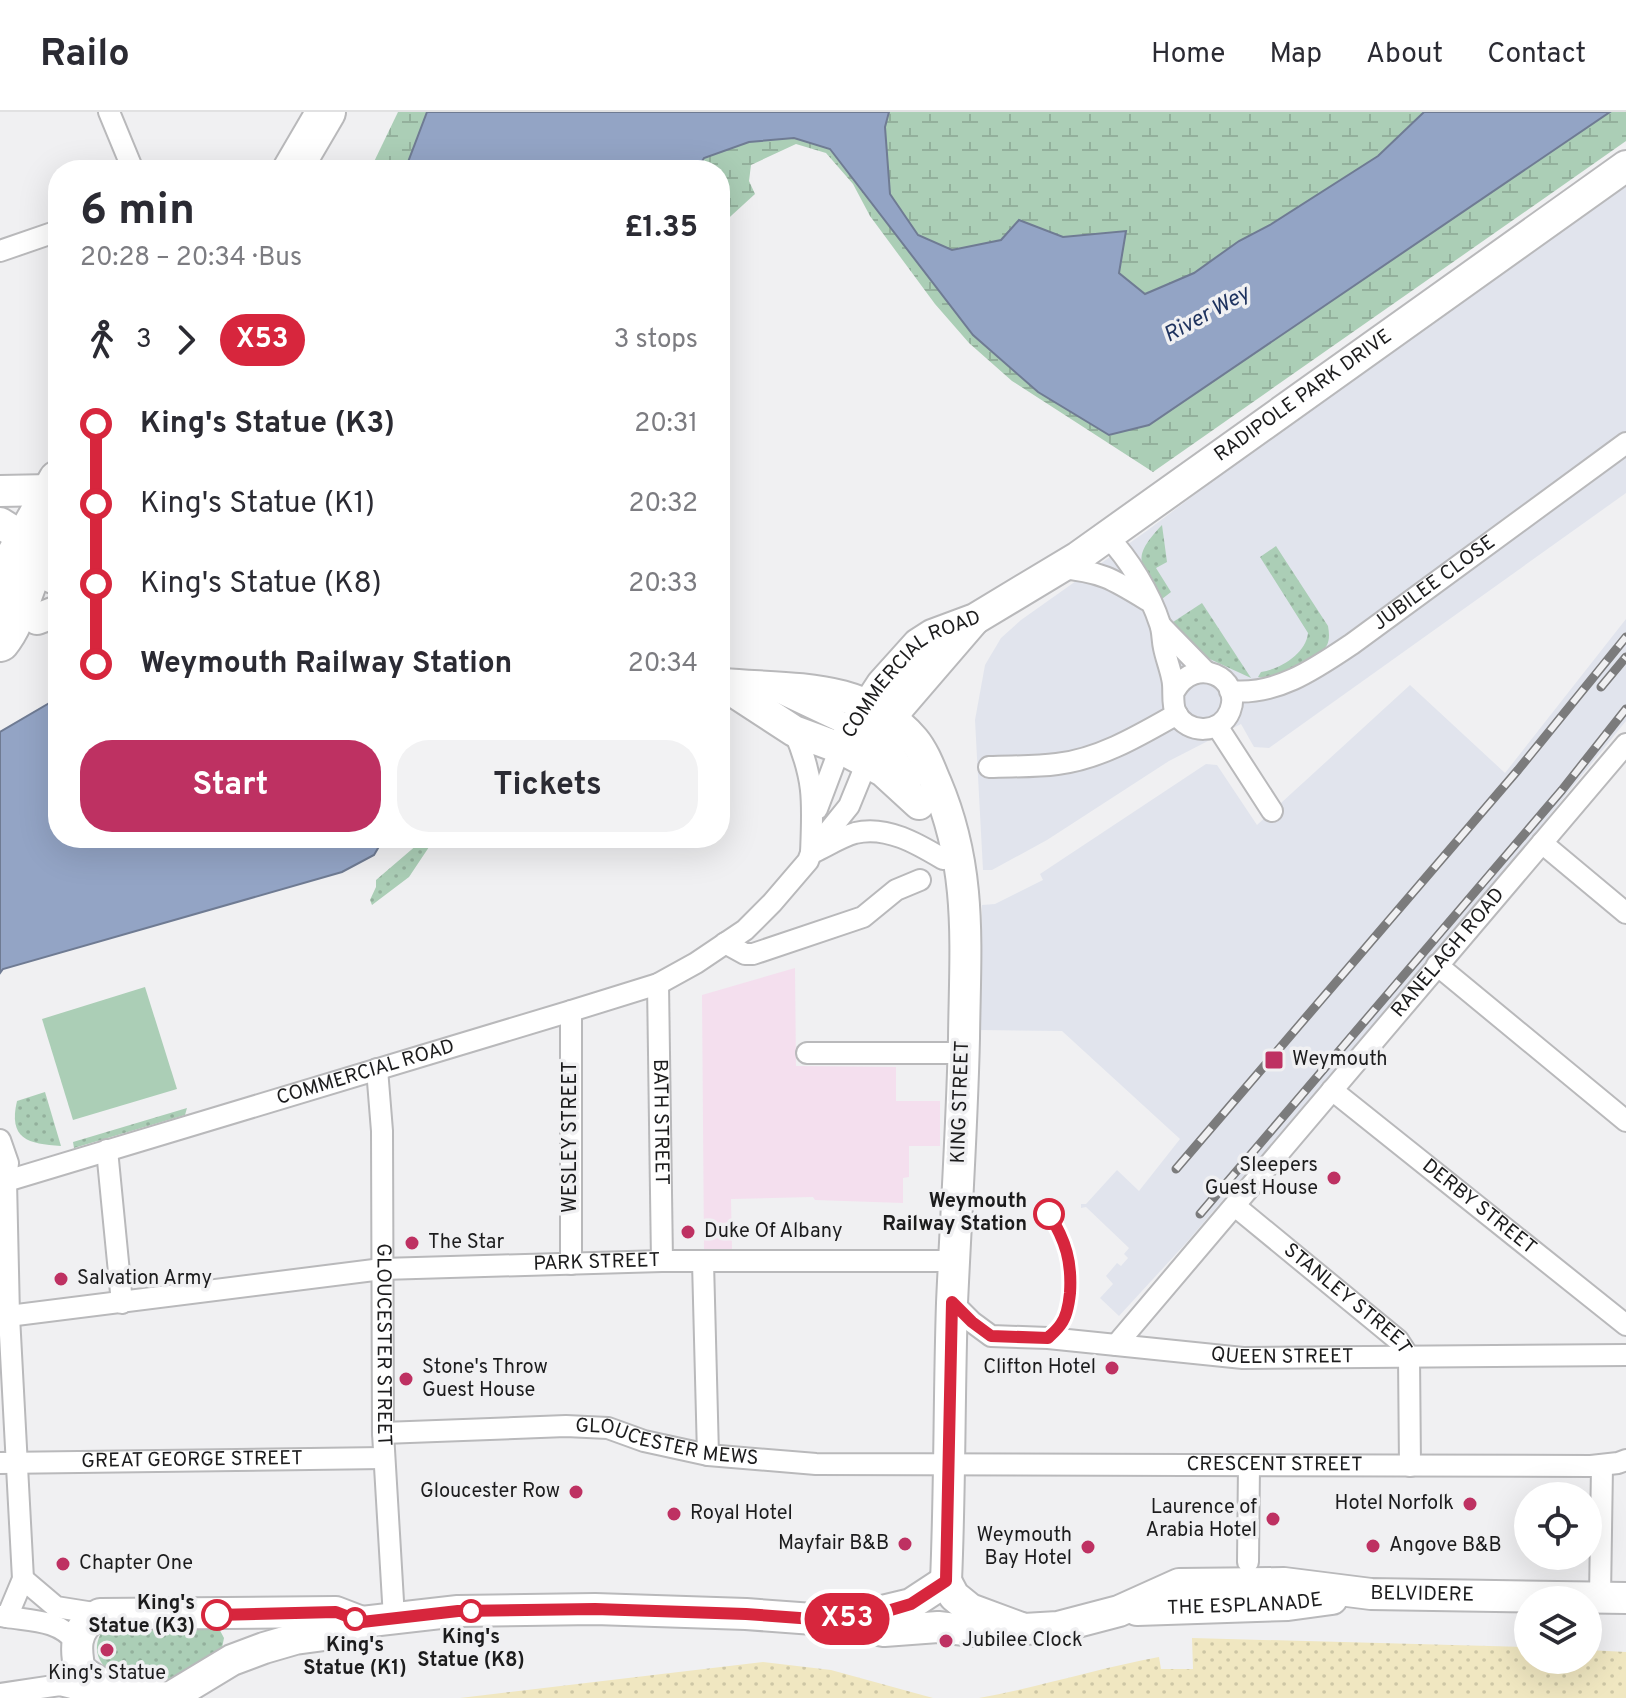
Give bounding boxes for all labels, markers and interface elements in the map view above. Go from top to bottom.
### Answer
text: Railo [40,31,130,80]
text: Home [1151,37,1225,73]
text: Map [1269,37,1322,73]
text: About [1366,37,1443,73]
text: Contact [1487,37,1586,73]
text: 6 min [80,184,195,240]
text: £1.35 [624,210,698,247]
text: 20:28 – 20:34 · Bus [80,242,302,275]
water label: River Wey [1159,280,1256,350]
icon: walk [80,318,124,362]
icon: forward [164,318,208,362]
text: X53 [236,322,289,358]
text: 3 [136,324,152,357]
text: 3 stops [614,324,698,357]
street label: RADIPOLE PARK DRIVE [1209,324,1397,468]
text: King's Statue (K3) [140,406,395,443]
text: 20:31 [634,408,698,441]
text: King's Statue (K1) [140,486,375,523]
text: 20:32 [629,488,698,521]
street label: JUBILEE CLOSE [1368,530,1501,637]
text: King's Statue (K8) [140,566,382,603]
text: 20:33 [628,568,698,601]
street label: COMMERCIAL ROAD [837,605,985,744]
text: Weymouth Railway Station [140,646,512,683]
text: 20:34 [628,648,698,681]
button: Start [80,740,381,832]
button: Tickets [397,740,698,832]
street label: RANELAGH ROAD [1386,883,1511,1023]
street label: COMMERCIAL ROAD [274,1034,458,1112]
street label: KING STREET [946,1040,976,1164]
place label: Weymouth [1292,1047,1388,1073]
marker: Weymouth [1263,1049,1285,1071]
street label: BATH STREET [646,1059,674,1185]
street label: WESLEY STREET [558,1061,584,1213]
place label: Sleepers Guest House [1205,1153,1318,1202]
street label: DERBY STREET [1416,1154,1541,1261]
marker: Sleepers Guest House [1325,1169,1343,1187]
place label: Weymouth Railway Station [882,1189,1027,1238]
marker: Weymouth Railway Station [1034,1199,1064,1229]
place label: Duke Of Albany [704,1219,842,1245]
marker: Duke Of Albany [679,1223,697,1241]
place label: The Star [428,1230,505,1256]
marker: The Star [403,1234,421,1252]
street label: STANLEY STREET [1278,1238,1417,1360]
street label: GLOUCESTER STREET [369,1243,397,1447]
street label: PARK STREET [533,1248,661,1278]
place label: Salvation Army [77,1266,212,1292]
marker: Salvation Army [52,1270,70,1288]
street label: QUEEN STREET [1209,1342,1354,1371]
place label: Stone's Throw Guest House [422,1355,548,1404]
place label: Clifton Hotel [983,1355,1096,1381]
marker: Clifton Hotel [1103,1359,1121,1377]
marker: Stone's Throw Guest House [397,1370,415,1388]
street label: GLOUCESTER MEWS [575,1413,760,1472]
street label: GREAT GEORGE STREET [81,1446,303,1475]
street label: CRESCENT STREET [1187,1452,1363,1478]
place label: Gloucester Row [420,1479,560,1505]
map controls [1514,1482,1602,1674]
button: locate [1514,1482,1602,1570]
marker: Gloucester Row [567,1483,585,1501]
place label: Hotel Norfolk [1335,1491,1454,1517]
place label: Laurence of Arabia Hotel [1146,1495,1257,1544]
marker: Hotel Norfolk [1461,1495,1479,1513]
place label: Royal Hotel [690,1501,793,1527]
marker: Royal Hotel [665,1505,683,1523]
marker: Laurence of Arabia Hotel [1264,1510,1282,1528]
place label: Weymouth Bay Hotel [976,1523,1072,1572]
place label: Mayfair B&B [778,1531,889,1557]
place label: Angove B&B [1389,1533,1502,1559]
marker: Mayfair B&B [896,1535,914,1553]
marker: Angove B&B [1364,1537,1382,1555]
marker: Weymouth Bay Hotel [1079,1538,1097,1556]
place label: Chapter One [79,1551,193,1577]
marker: Chapter One [54,1555,72,1573]
street label: BELVIDERE [1370,1581,1474,1609]
button: layers [1514,1586,1602,1674]
street label: THE ESPLANADE [1167,1587,1324,1622]
place label: King's Statue (K3) [88,1591,195,1640]
line badge: X53 [801,1593,893,1645]
marker: King's Statue (K3) [202,1600,232,1630]
marker: King's Statue (K8) [460,1600,482,1622]
text: X53 [821,1601,873,1637]
marker: King's Statue (K1) [344,1608,366,1630]
place label: King's Statue (K8) [417,1625,525,1674]
place label: Jubilee Clock [962,1628,1083,1654]
marker: Jubilee Clock [937,1632,955,1650]
place label: King's Statue (K1) [303,1633,407,1682]
marker: King's Statue [98,1641,116,1659]
place label: King's Statue [48,1661,166,1687]

